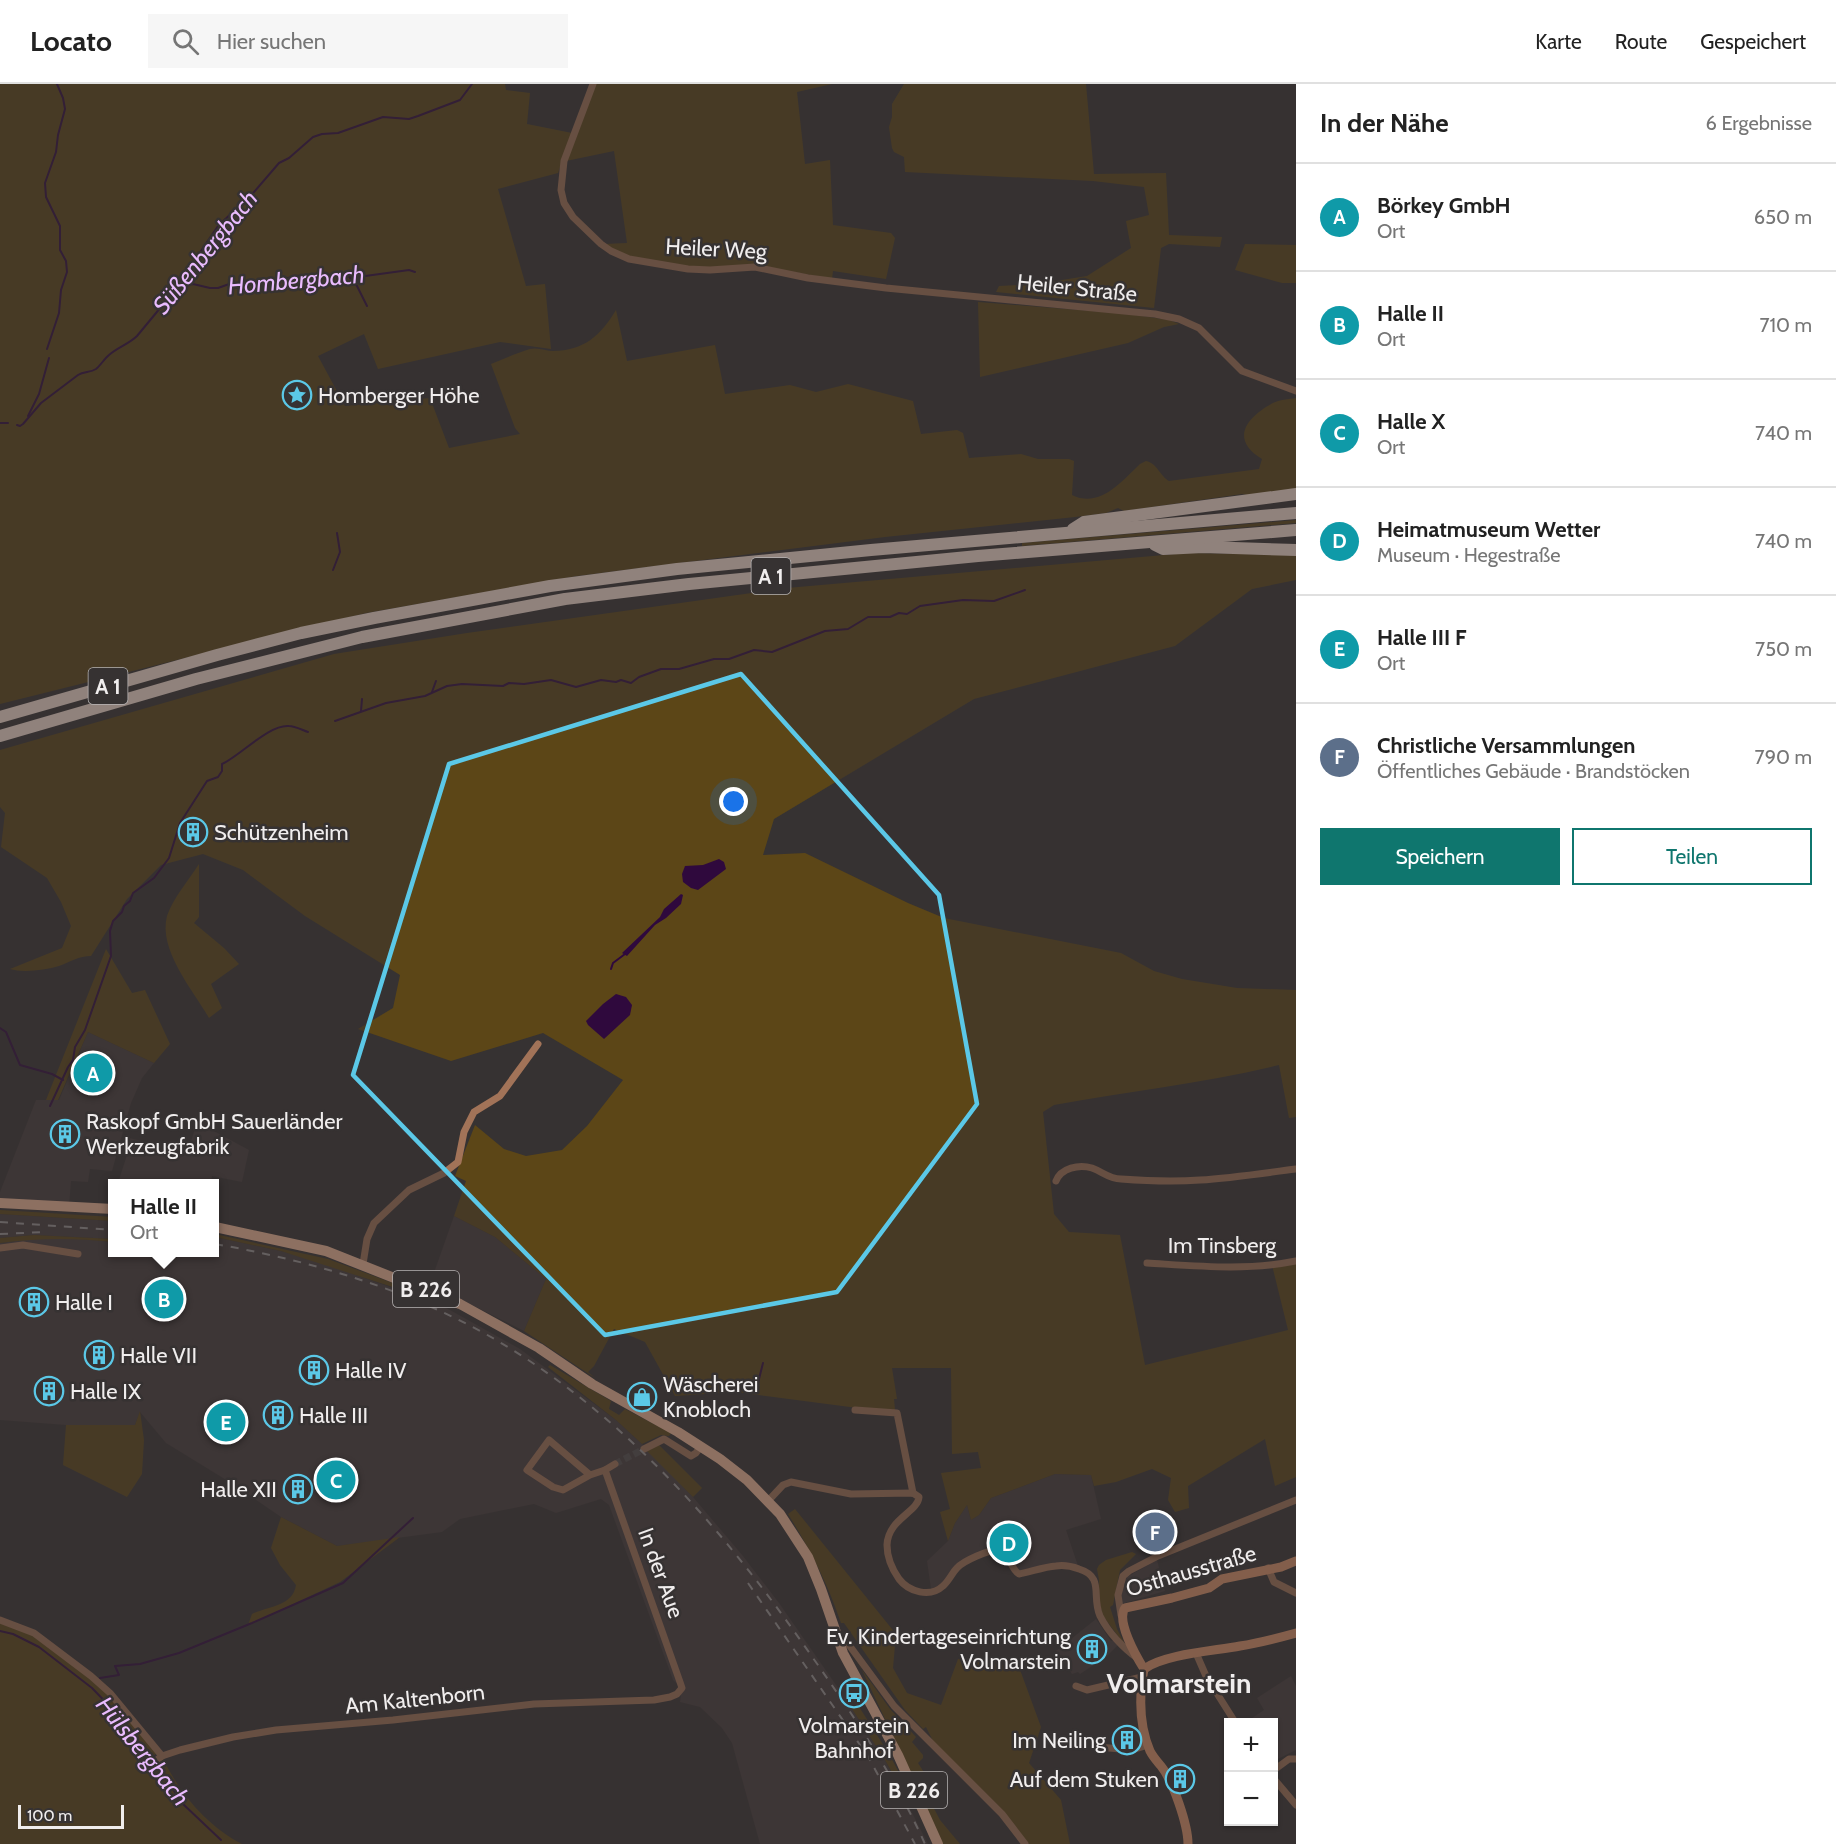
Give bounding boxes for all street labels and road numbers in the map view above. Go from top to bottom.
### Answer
street label: Heiler Weg [665,233,768,265]
street label: Heiler Straße [1016,268,1138,308]
road number: A 1 [752,558,790,594]
road number: A 1 [88,668,128,704]
street label: Im Tinsberg [1168,1232,1277,1259]
road number: B 226 [393,1271,459,1307]
street label: In der Aue [632,1524,690,1622]
street label: Osthausstraße [1123,1540,1259,1602]
street label: Am Kaltenborn [344,1678,486,1720]
road number: B 226 [881,1772,947,1808]

